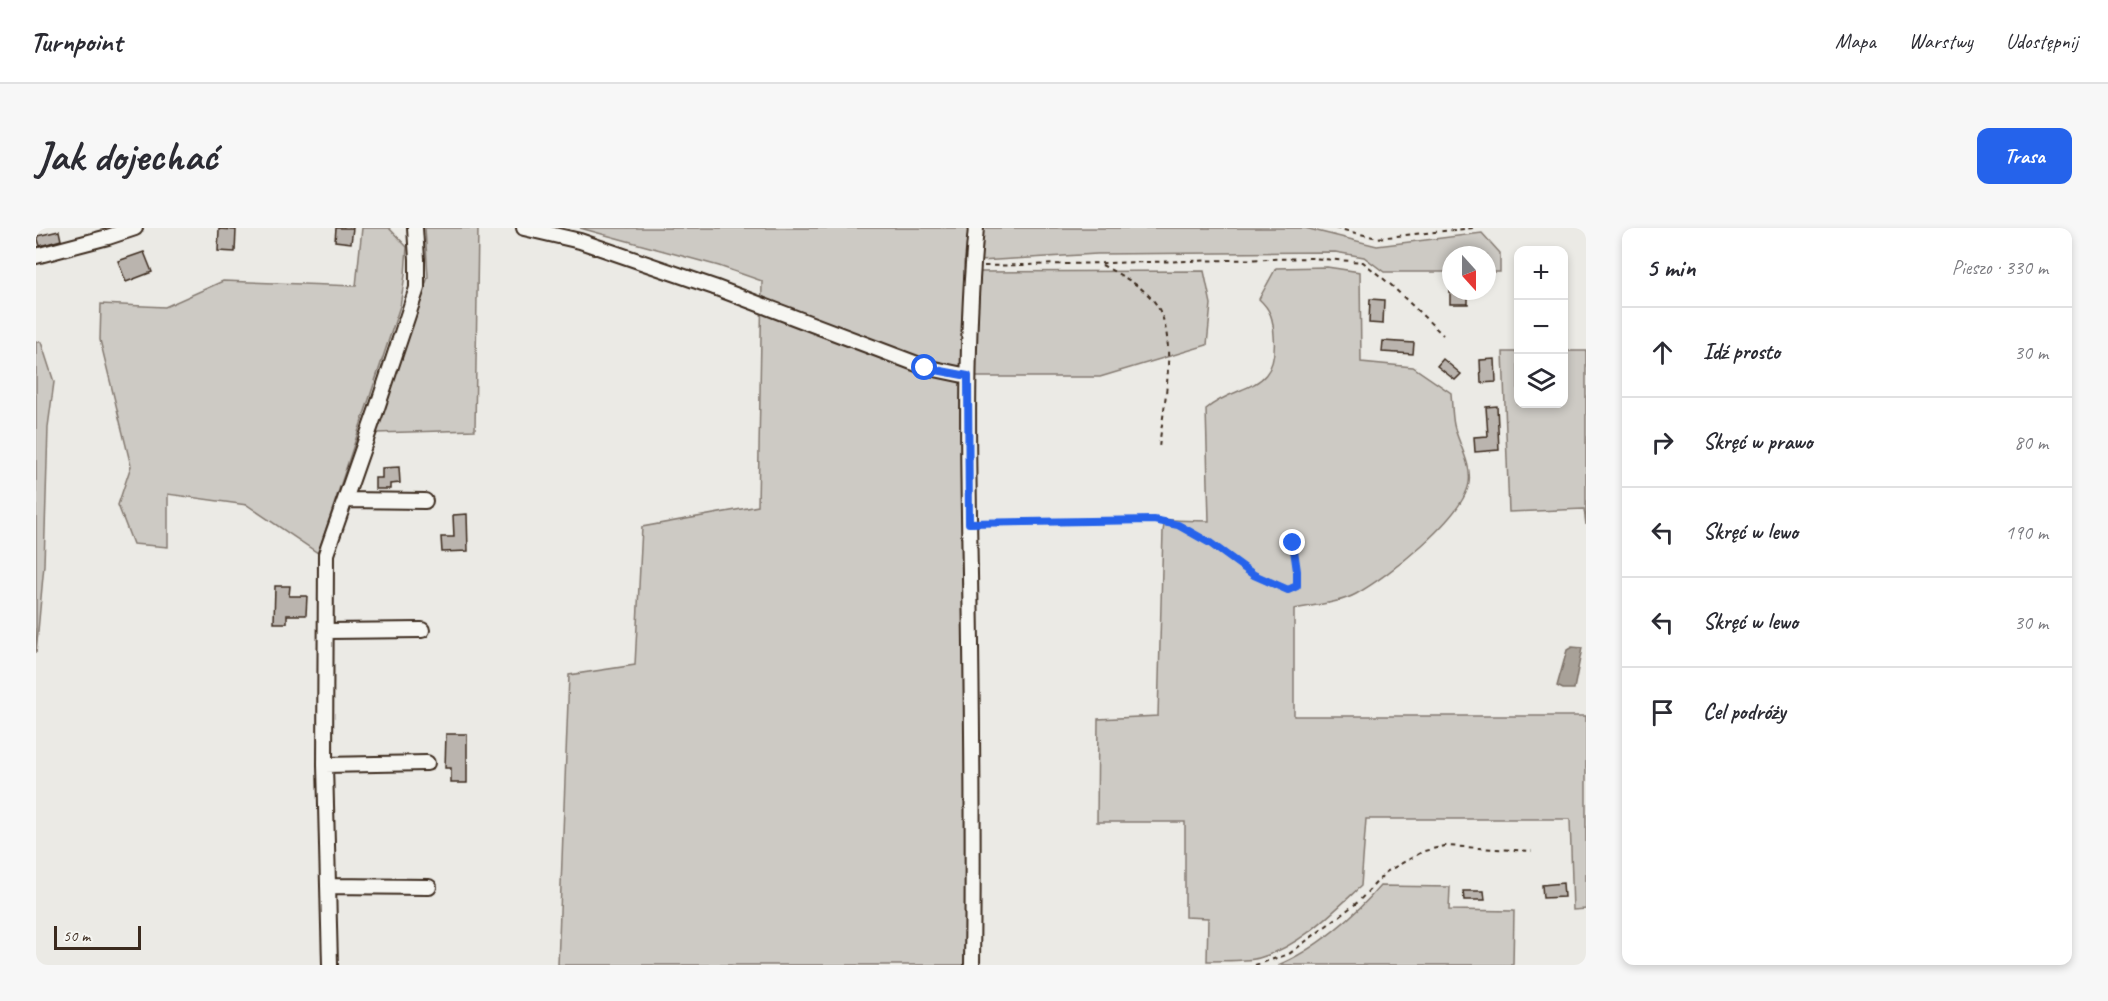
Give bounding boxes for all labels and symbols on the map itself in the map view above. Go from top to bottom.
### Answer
north arrow [1442,246,1496,300]
route start [911,354,937,380]
route end [1279,529,1305,555]
scale bar [54,923,141,950]

